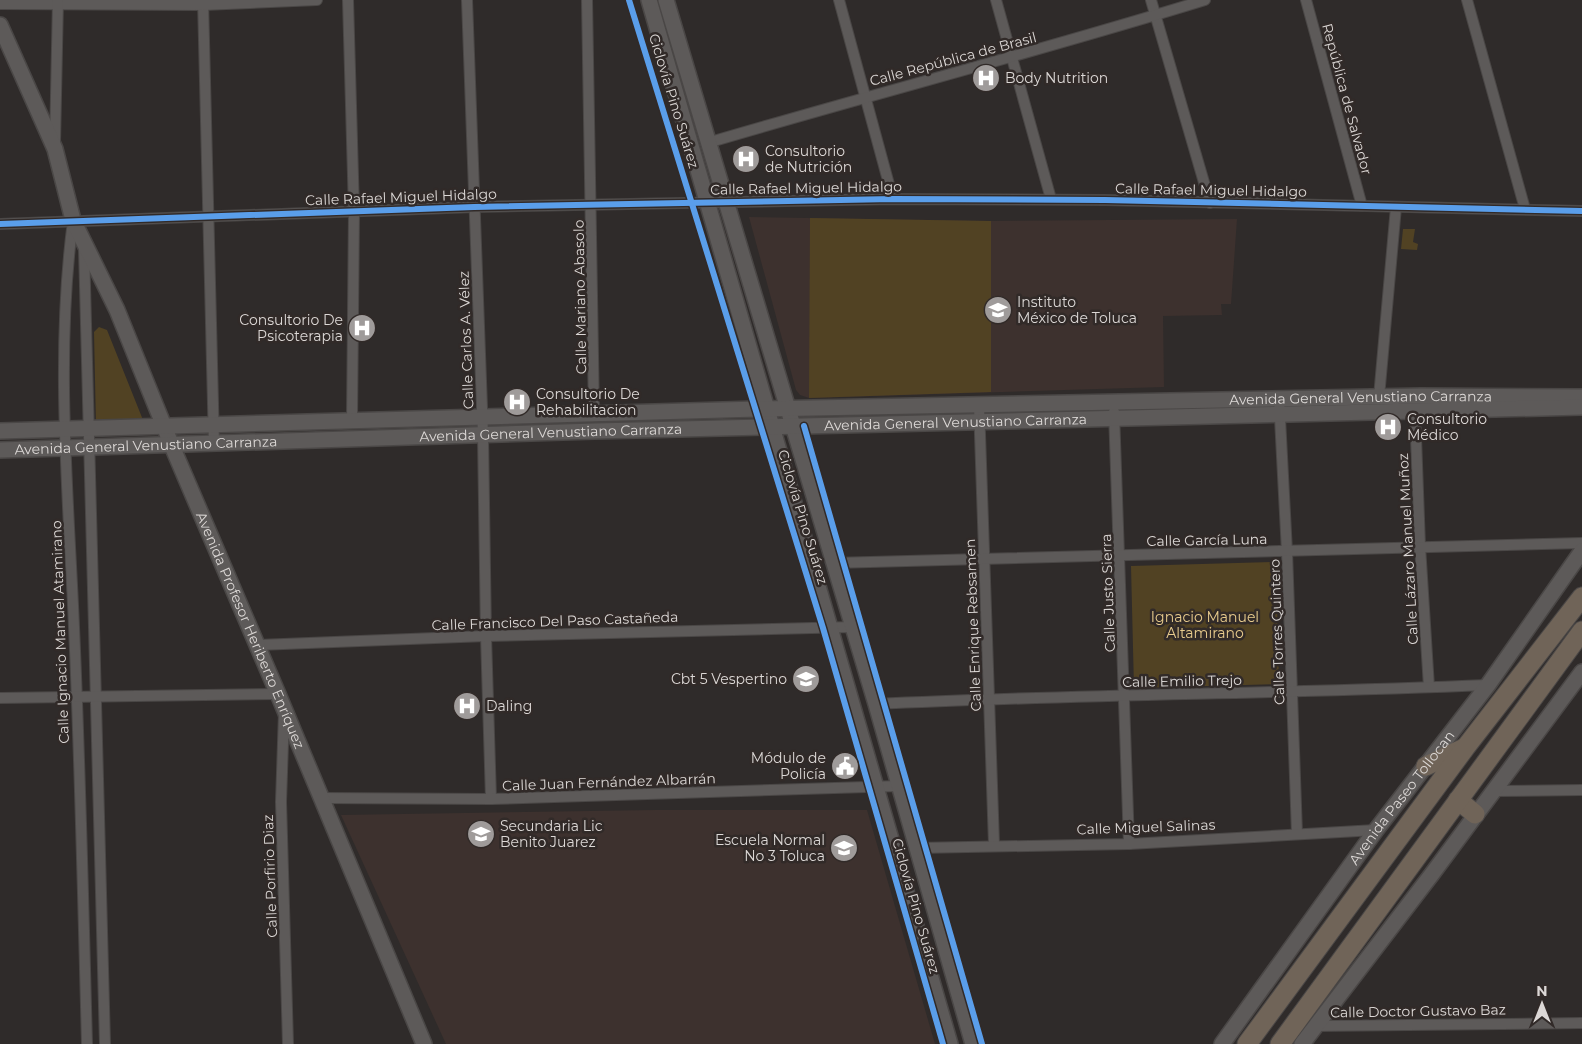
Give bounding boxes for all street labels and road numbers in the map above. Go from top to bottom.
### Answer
street label: República de Salvador [1318,21,1376,177]
street label: Calle República de Brasil [868,28,1038,90]
street label: Ciclovía Pino Suárez [645,31,703,171]
street label: Calle Rafael Miguel Hidalgo [710,177,902,199]
street label: Calle Rafael Miguel Hidalgo [1115,179,1307,201]
street label: Calle Rafael Miguel Hidalgo [305,185,497,209]
street label: Calle Mariano Abasolo [570,219,590,374]
street label: Calle Carlos A. Vélez [455,271,477,409]
street label: Avenida General Venustiano Carranza [1229,387,1492,409]
street label: Avenida General Venustiano Carranza [824,410,1087,434]
street label: Avenida General Venustiano Carranza [419,420,682,446]
street label: Avenida General Venustiano Carranza [14,432,278,459]
street label: Ciclovía Pino Suárez [774,447,832,587]
street label: Calle Lázaro Manuel Muñoz [1394,453,1422,645]
street label: Avenida Profesor Heriberto Enríquez [192,509,309,751]
street label: Calle Ignacio Manuel Atamirano [47,520,73,744]
street label: Calle García Luna [1146,530,1268,550]
street label: Calle Justo Sierra [1097,533,1119,653]
street label: Calle Enrique Rebsamen [961,538,985,712]
street label: Calle Torres Quintero [1265,558,1289,705]
street label: Calle Francisco Del Paso Castañeda [431,608,679,634]
street label: Calle Emilio Trejo [1122,671,1242,691]
street label: Avenida Paseo Tollocan [1345,727,1459,868]
street label: Calle Juan Fernández Albarrán [502,769,716,795]
street label: Calle Porfirio Diaz [259,814,281,938]
street label: Calle Miguel Salinas [1076,816,1216,838]
street label: Ciclovía Pino Suárez [888,836,944,976]
street label: Calle Doctor Gustavo Baz [1330,1000,1506,1022]

